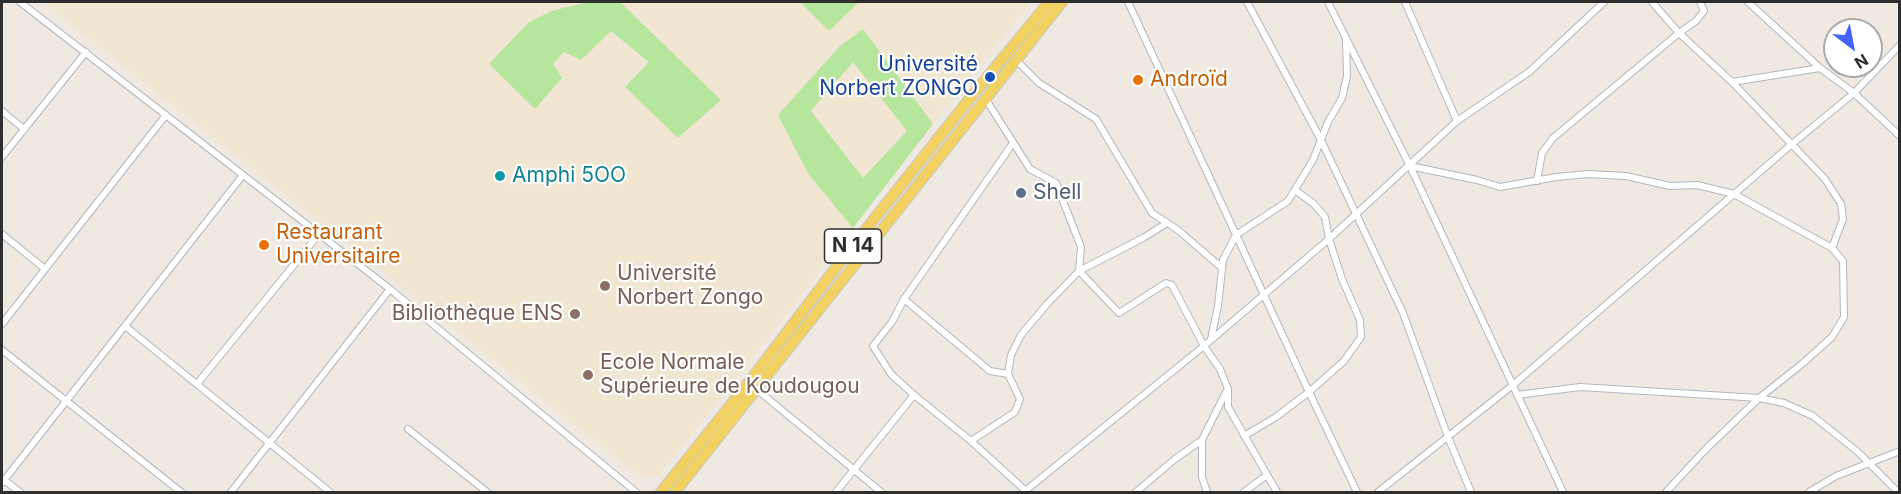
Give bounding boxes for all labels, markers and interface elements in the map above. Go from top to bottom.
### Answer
north arrow [1823,18,1883,78]
text: N [1851,50,1872,73]
place label: Université Norbert ZONGO [819,52,978,102]
place label: Androïd [1150,67,1228,93]
marker: Université Norbert ZONGO [983,70,997,84]
marker: Androïd [1131,73,1145,87]
place label: Amphi 5OO [512,163,626,189]
marker: Amphi 5OO [493,169,507,183]
place label: Shell [1033,180,1081,206]
marker: Shell [1014,186,1028,200]
place label: Restaurant Universitaire [276,220,400,270]
road number: N 14 [824,229,882,263]
marker: Restaurant Universitaire [257,238,271,252]
place label: Université Norbert Zongo [617,261,763,311]
marker: Université Norbert Zongo [598,279,612,293]
place label: Bibliothèque ENS [392,301,563,327]
marker: Bibliothèque ENS [568,307,582,321]
place label: Ecole Normale Supérieure de Koudougou [600,350,860,400]
marker: Ecole Normale Supérieure de Koudougou [581,368,595,382]

